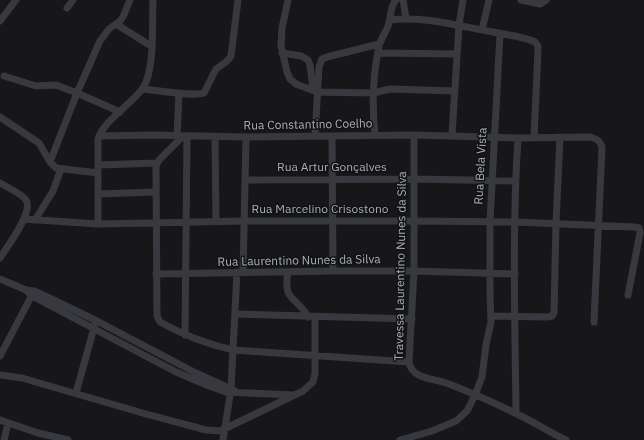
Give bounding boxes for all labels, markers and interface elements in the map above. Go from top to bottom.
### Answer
street label: Rua Constantino Coelho [243,117,373,133]
street label: Rua Bela Vista [472,127,490,205]
street label: Rua Artur Gonçalves [277,161,387,175]
street label: Travessa Laurentino Nunes da Silva [392,171,410,361]
street label: Rua Marcelino Crisostono [251,203,389,217]
street label: Rua Laurentino Nunes da Silva [217,252,381,270]

